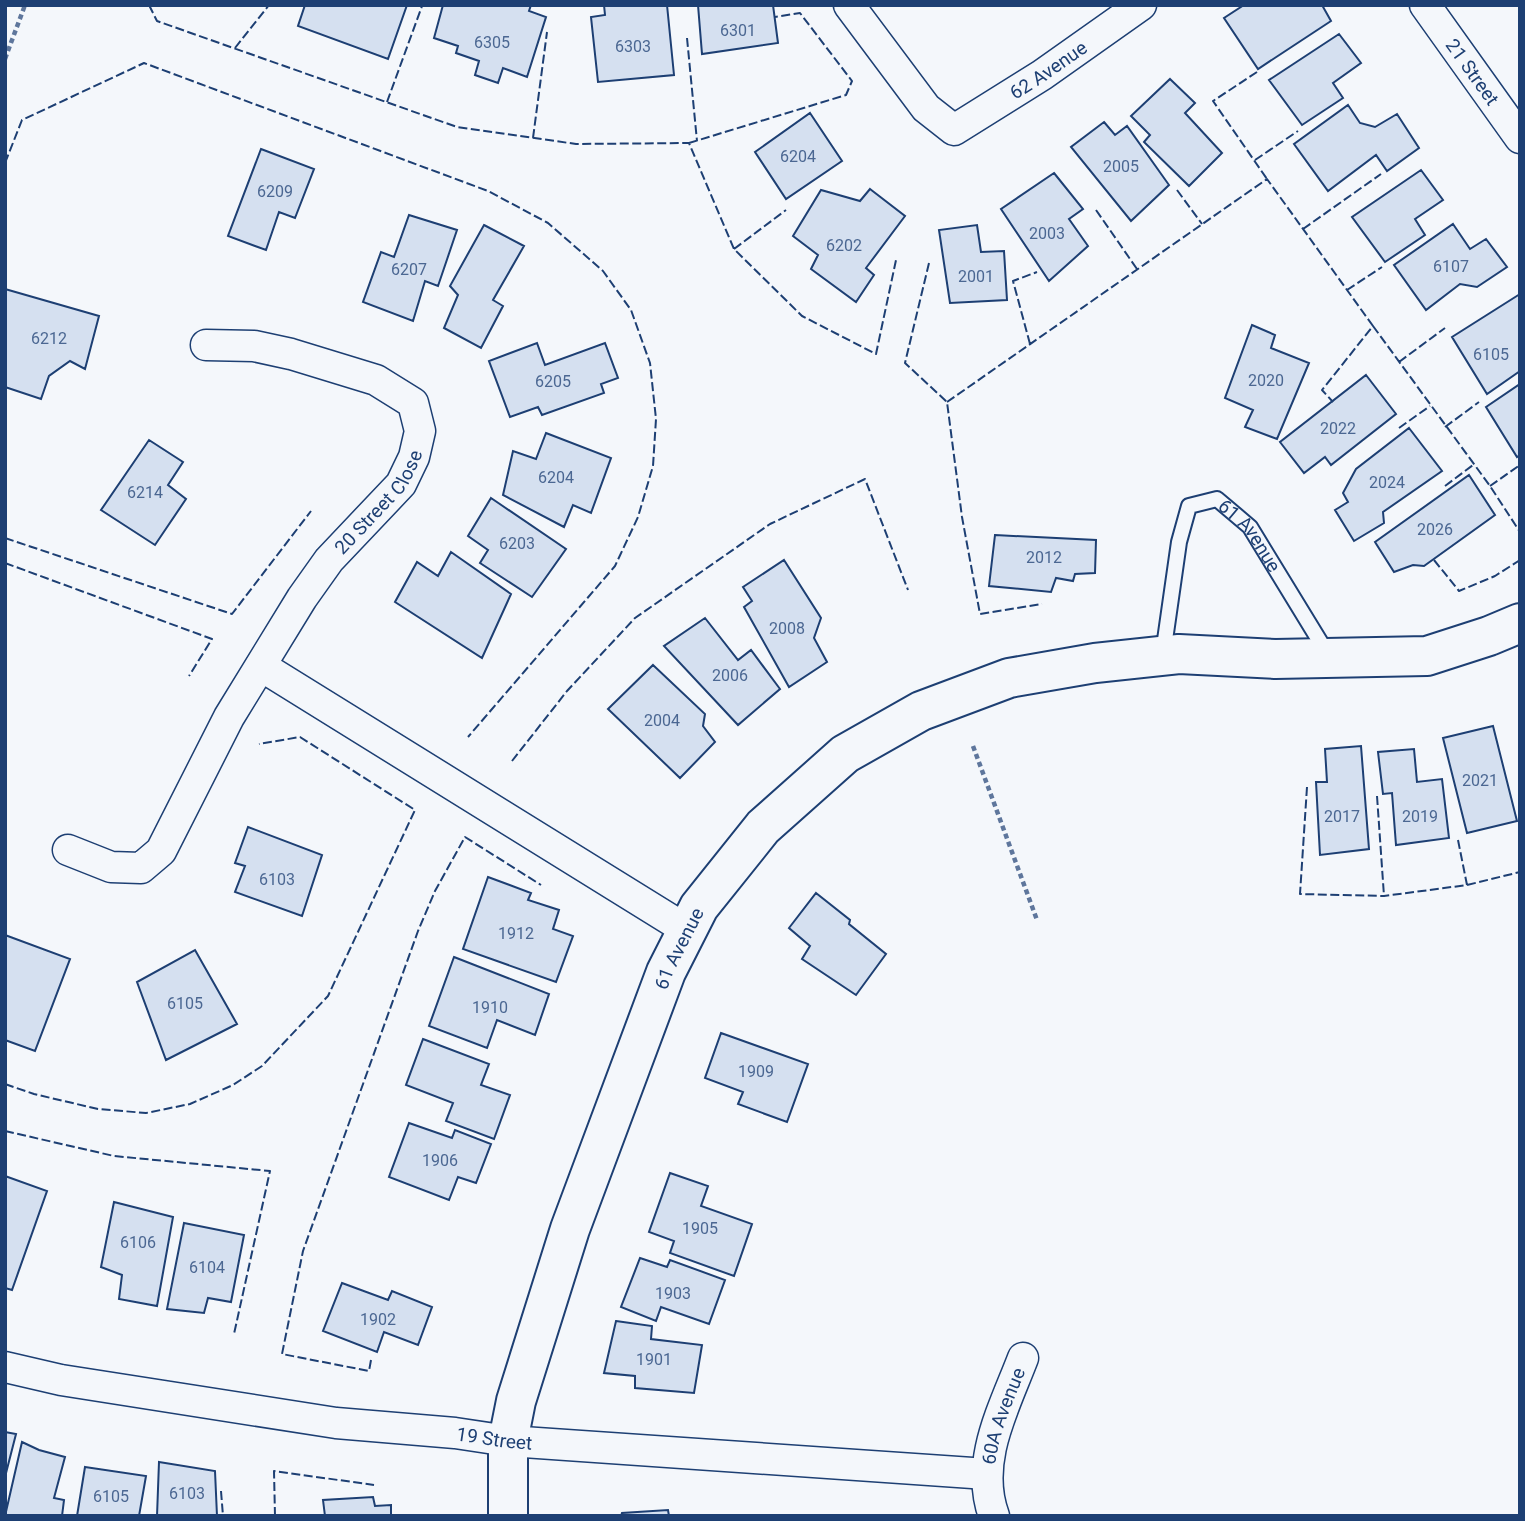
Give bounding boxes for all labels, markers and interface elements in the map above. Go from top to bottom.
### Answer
house number: 6301 [720,21,756,40]
house number: 6305 [474,33,510,52]
street label: 21 Street [1441,34,1504,110]
street label: 62 Avenue [1006,36,1092,104]
house number: 6303 [615,37,651,56]
house number: 6204 [780,147,816,166]
house number: 2005 [1103,157,1139,176]
house number: 6209 [257,182,293,201]
house number: 2003 [1029,224,1065,243]
house number: 6202 [826,236,862,255]
house number: 6107 [1433,257,1469,276]
house number: 6207 [391,260,427,279]
house number: 2001 [958,267,994,286]
house number: 6212 [31,329,67,348]
house number: 6105 [1473,345,1509,364]
house number: 2020 [1248,371,1284,390]
house number: 6205 [535,372,571,391]
house number: 2022 [1320,419,1356,438]
street label: 20 Street Close [330,448,427,559]
house number: 6204 [538,468,574,487]
house number: 2024 [1369,473,1405,492]
house number: 6214 [127,483,163,502]
street label: 61 Avenue [1213,494,1286,576]
house number: 2026 [1417,520,1453,539]
house number: 6203 [499,534,535,553]
house number: 2012 [1026,548,1062,567]
house number: 2008 [769,619,805,638]
house number: 2006 [712,666,748,685]
house number: 2004 [644,711,680,730]
house number: 2021 [1462,771,1498,790]
house number: 2017 [1324,807,1360,826]
house number: 2019 [1402,807,1438,826]
house number: 6103 [259,870,295,889]
street label: 61 Avenue [650,904,709,993]
house number: 1912 [498,924,534,943]
house number: 6105 [167,994,203,1013]
house number: 1910 [472,998,508,1017]
house number: 1909 [738,1062,774,1081]
house number: 1906 [422,1151,458,1170]
house number: 1905 [682,1219,718,1238]
house number: 6106 [120,1233,156,1252]
house number: 6104 [189,1258,225,1277]
house number: 1903 [655,1284,691,1303]
house number: 1902 [360,1310,396,1329]
house number: 1901 [636,1350,672,1369]
street label: 60A Avenue [977,1364,1030,1466]
street label: 19 Street [455,1422,533,1455]
house number: 6103 [169,1484,205,1503]
house number: 6105 [93,1487,129,1506]

